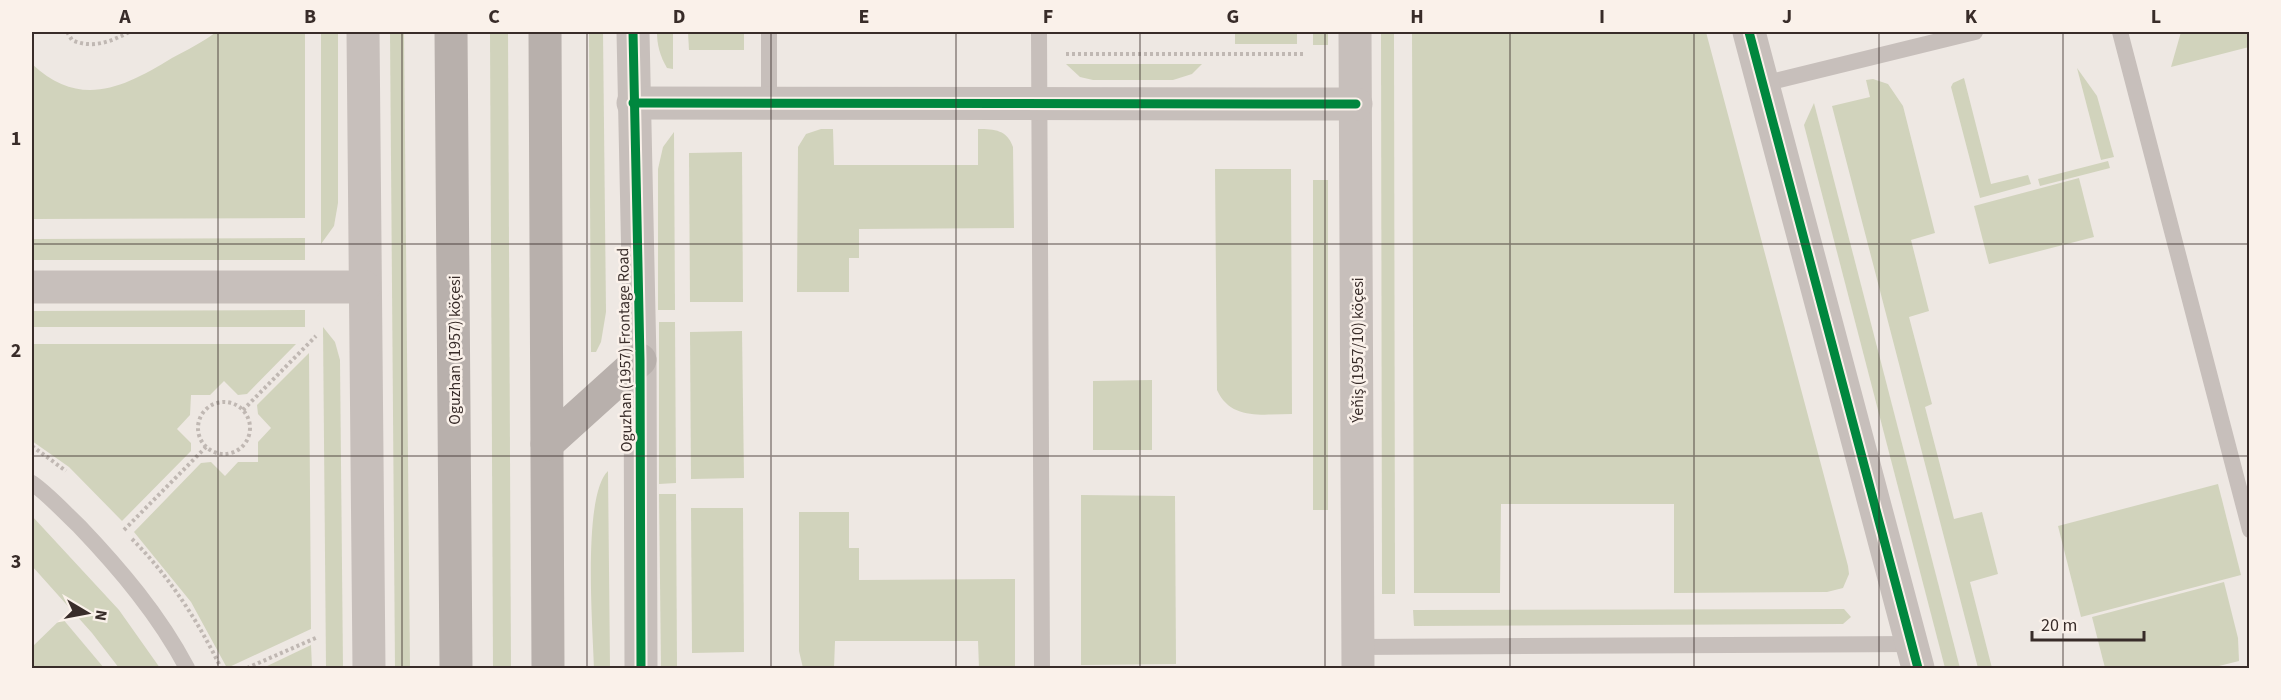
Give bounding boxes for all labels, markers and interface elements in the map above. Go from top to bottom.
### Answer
text: A [118,3,131,31]
text: B [304,3,316,31]
text: C [488,3,500,31]
text: D [673,3,685,31]
text: E [859,3,869,31]
text: F [1043,3,1053,31]
text: G [1227,3,1239,31]
text: H [1410,3,1424,31]
text: I [1599,3,1605,31]
text: J [1782,3,1792,31]
text: K [1965,3,1978,31]
text: L [2151,3,2161,31]
text: 1 [11,125,21,153]
street label: Oguzhan (1957) Frontage Road [612,248,638,452]
street label: Oguzhan (1957) köçesi [444,275,466,425]
street label: Ýeňiş (1957/10) köçesi [1347,277,1369,424]
text: 2 [11,337,21,365]
text: 3 [11,548,21,576]
north arrow [57,583,117,643]
scale bar [2032,604,2144,642]
text: N [89,608,113,623]
text: 20 m [2041,613,2077,638]

